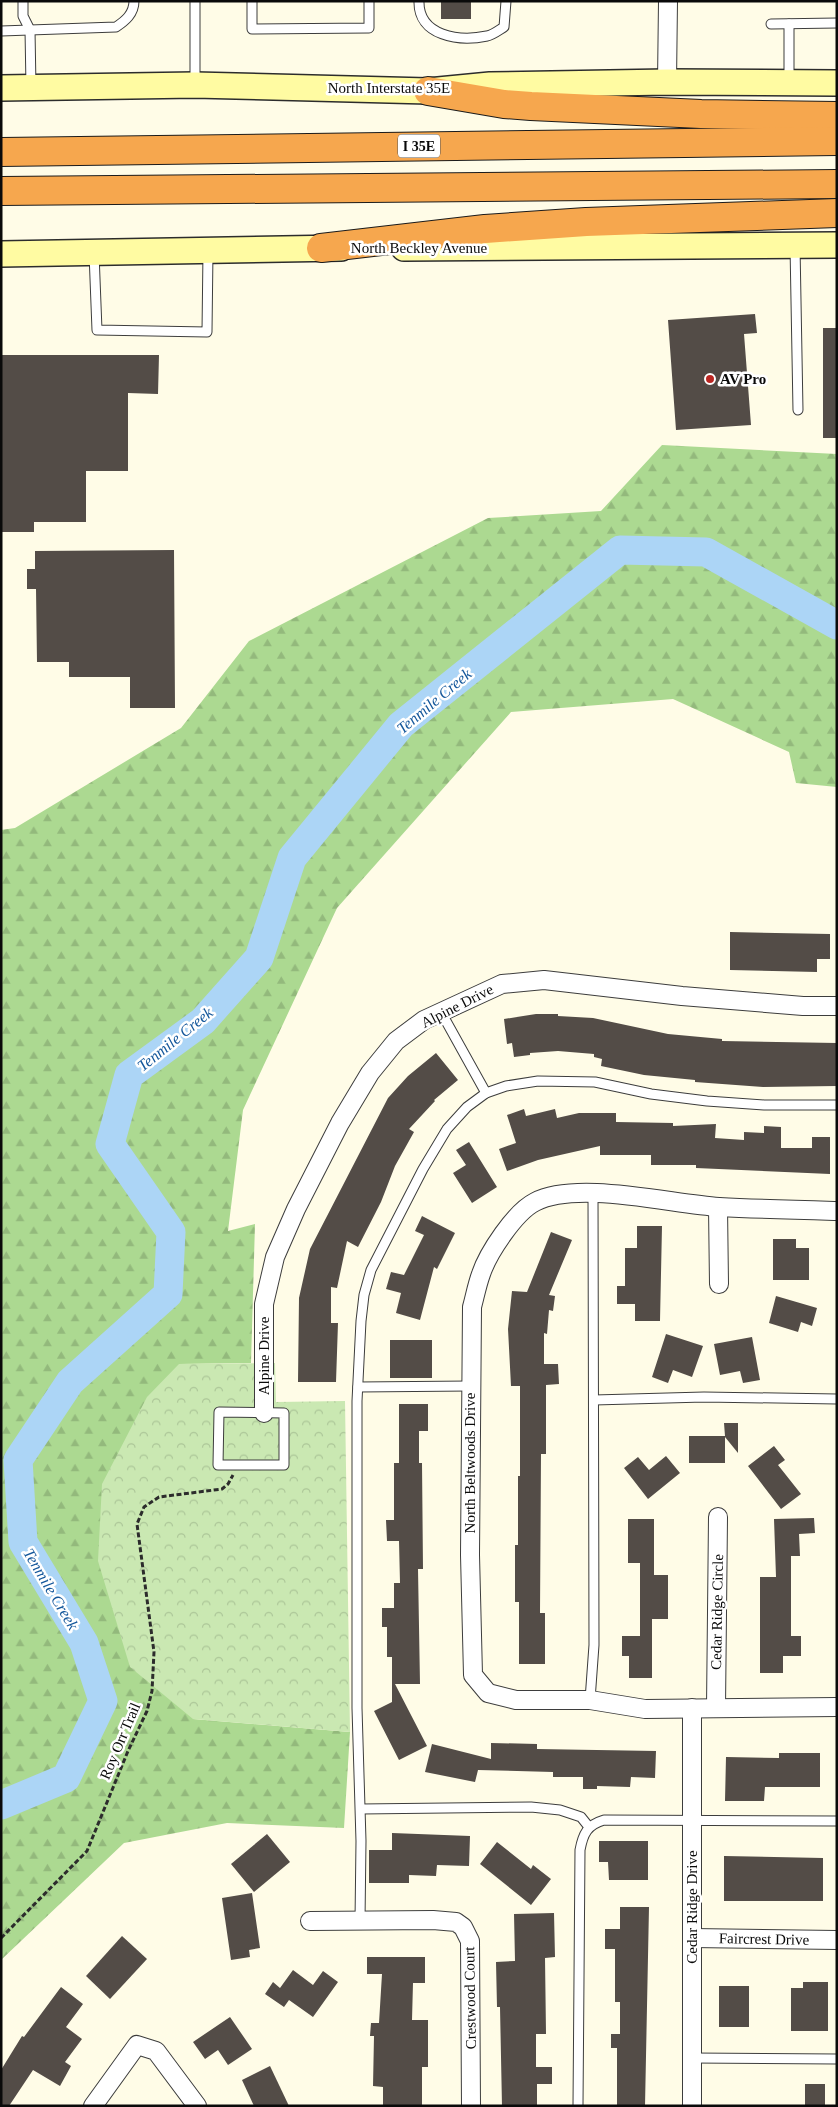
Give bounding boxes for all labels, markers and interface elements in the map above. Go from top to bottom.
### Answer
street label: North Interstate 35E [328,80,450,96]
road number: I 35E [398,134,440,158]
street label: North Beckley Avenue [351,240,488,256]
place label: AV Pro [720,371,766,387]
marker: AV Pro [704,373,716,385]
water label: Tenmile Creek [393,664,475,737]
street label: Alpine Drive [418,981,496,1031]
water label: Tenmile Creek [134,1003,217,1074]
street label: Alpine Drive [256,1316,272,1395]
street label: North Beltwoods Drive [462,1392,478,1533]
water label: Tenmile Creek [20,1545,82,1633]
street label: Cedar Ridge Circle [708,1554,726,1670]
street label: Roy Orr Trail [97,1700,143,1782]
street label: Cedar Ridge Drive [684,1850,700,1964]
street label: Faircrest Drive [719,1930,810,1948]
street label: Crestwood Court [461,1946,479,2050]

